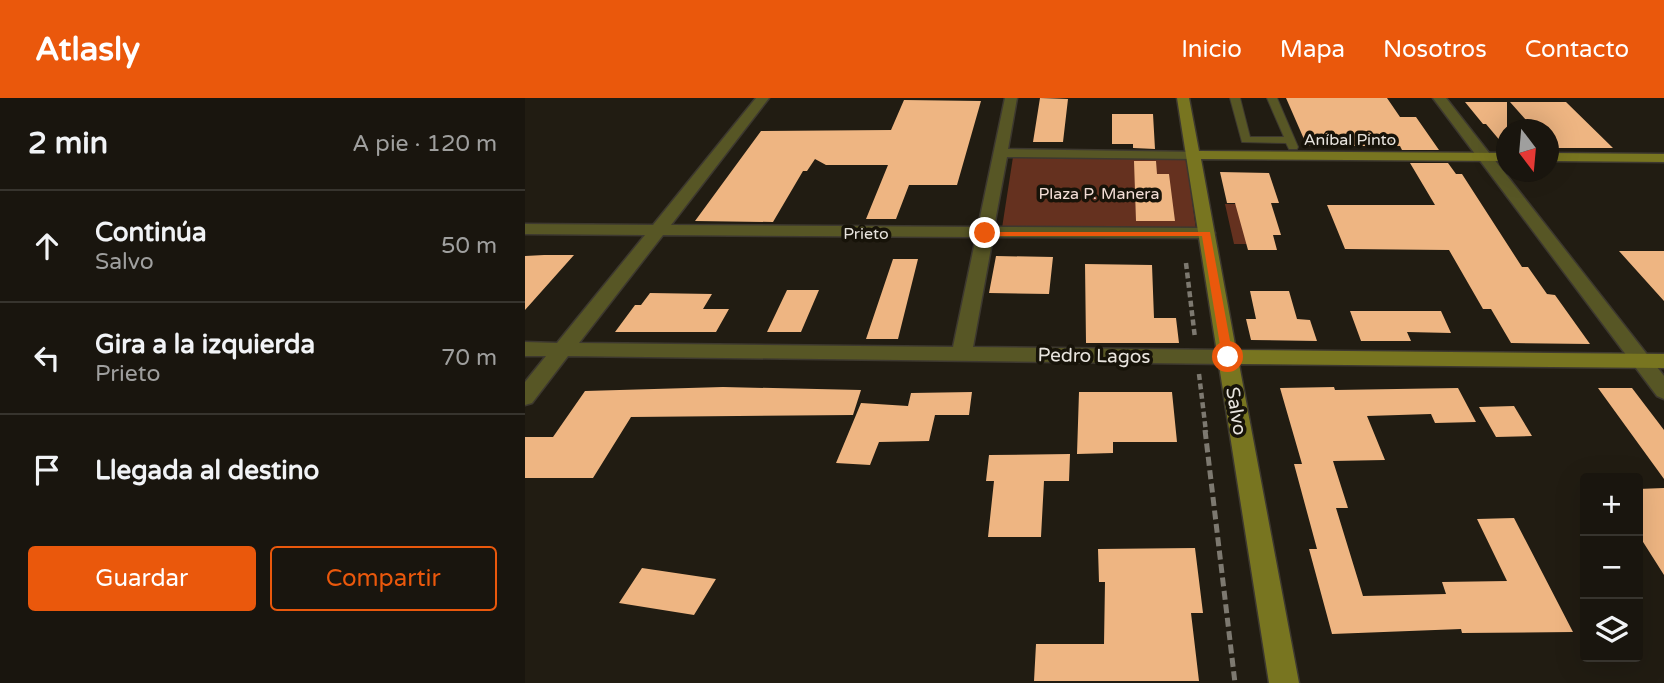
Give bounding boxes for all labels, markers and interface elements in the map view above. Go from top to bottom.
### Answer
text: Atlasly [35,30,140,69]
text: Inicio [1181,35,1242,64]
text: Mapa [1280,35,1345,64]
text: Nosotros [1383,35,1487,64]
text: Contacto [1525,35,1629,64]
north arrow [1496,119,1559,182]
text: 2 min [28,125,108,162]
text: A pie · 120 m [352,130,497,158]
street label: Aníbal Pinto [1304,130,1396,150]
park label: Plaza P. Manera [1039,184,1159,204]
text: Continúa [95,217,207,248]
route end [969,217,1000,248]
street label: Prieto [843,224,889,244]
icon: ahead [28,227,66,265]
text: 50 m [441,232,497,260]
text: Salvo [95,248,154,276]
text: Gira a la izquierda [95,329,315,360]
icon: left [28,339,66,377]
route start [1212,341,1243,372]
text: 70 m [441,344,497,372]
street label: Pedro Lagos [1037,344,1151,368]
text: Prieto [95,360,160,388]
street label: Salvo [1221,385,1251,437]
icon: arrive [28,451,66,489]
text: Llegada al destino [95,455,319,486]
map controls [1580,473,1643,662]
button: + [1580,473,1643,536]
button: − [1580,536,1643,599]
button: Guardar [28,546,256,611]
button: Compartir [270,546,497,611]
button: layers [1580,599,1643,662]

